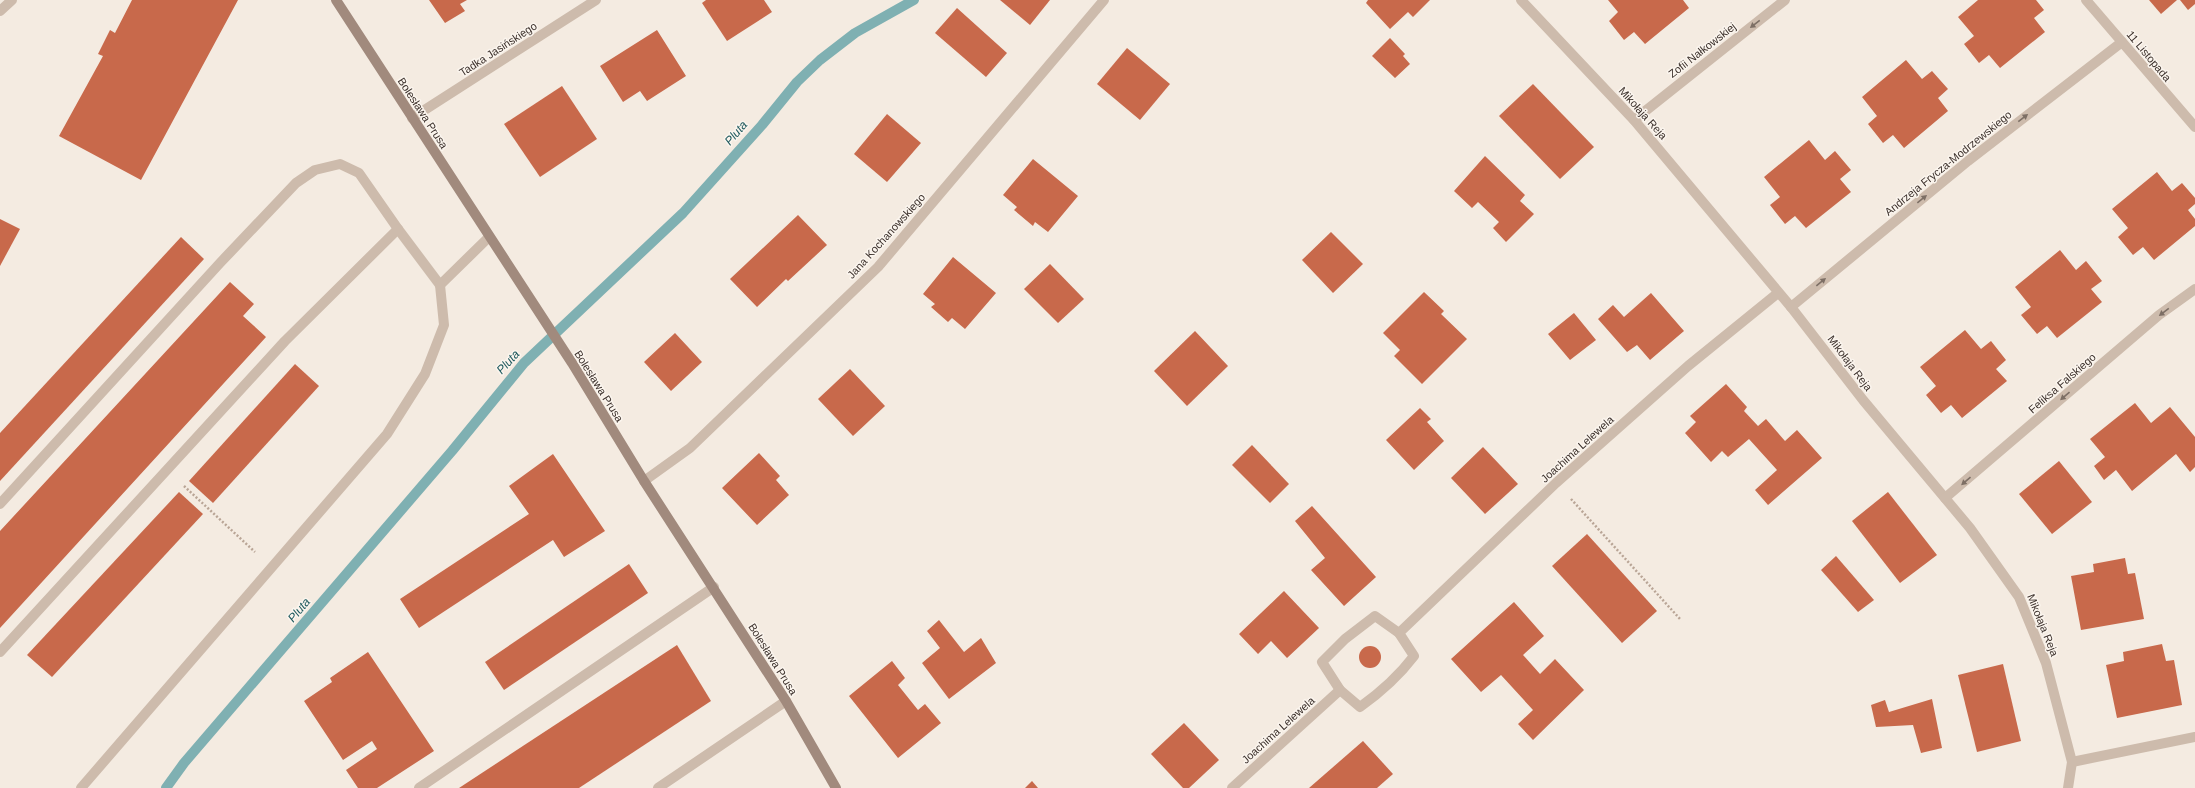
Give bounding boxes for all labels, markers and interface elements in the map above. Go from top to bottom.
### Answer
street label: Tadka Jasińskiego [457,19,539,79]
street label: Zofii Nałkowskiej [1666,20,1738,80]
one-way arrow [1749,20,1760,29]
street label: 11 Listopada [2124,28,2174,84]
street label: Bolesława Prusa [396,75,451,151]
street label: Mikołaja Reja [1616,84,1670,142]
street label: Andrzeja Frycza-Modrzewskiego [1882,108,2014,218]
one-way arrow [2018,114,2029,122]
water label: Pluta [722,118,750,148]
street label: Jana Kochanowskiego [845,191,927,281]
one-way arrow [1916,195,1927,204]
one-way arrow [1816,277,1827,286]
one-way arrow [2158,308,2169,316]
street label: Mikołaja Reja [1825,333,1875,394]
water label: Pluta [494,347,523,377]
street label: Bolesława Prusa [572,348,626,425]
street label: Feliksa Falskiego [2026,351,2098,415]
one-way arrow [2059,392,2070,401]
street label: Joachima Lelewela [1538,413,1616,485]
one-way arrow [1961,476,1971,485]
street label: Mikołaja Reja [2025,592,2061,659]
water label: Pluta [285,595,313,625]
street label: Bolesława Prusa [746,621,800,698]
street label: Joachima Lelewela [1239,694,1317,766]

